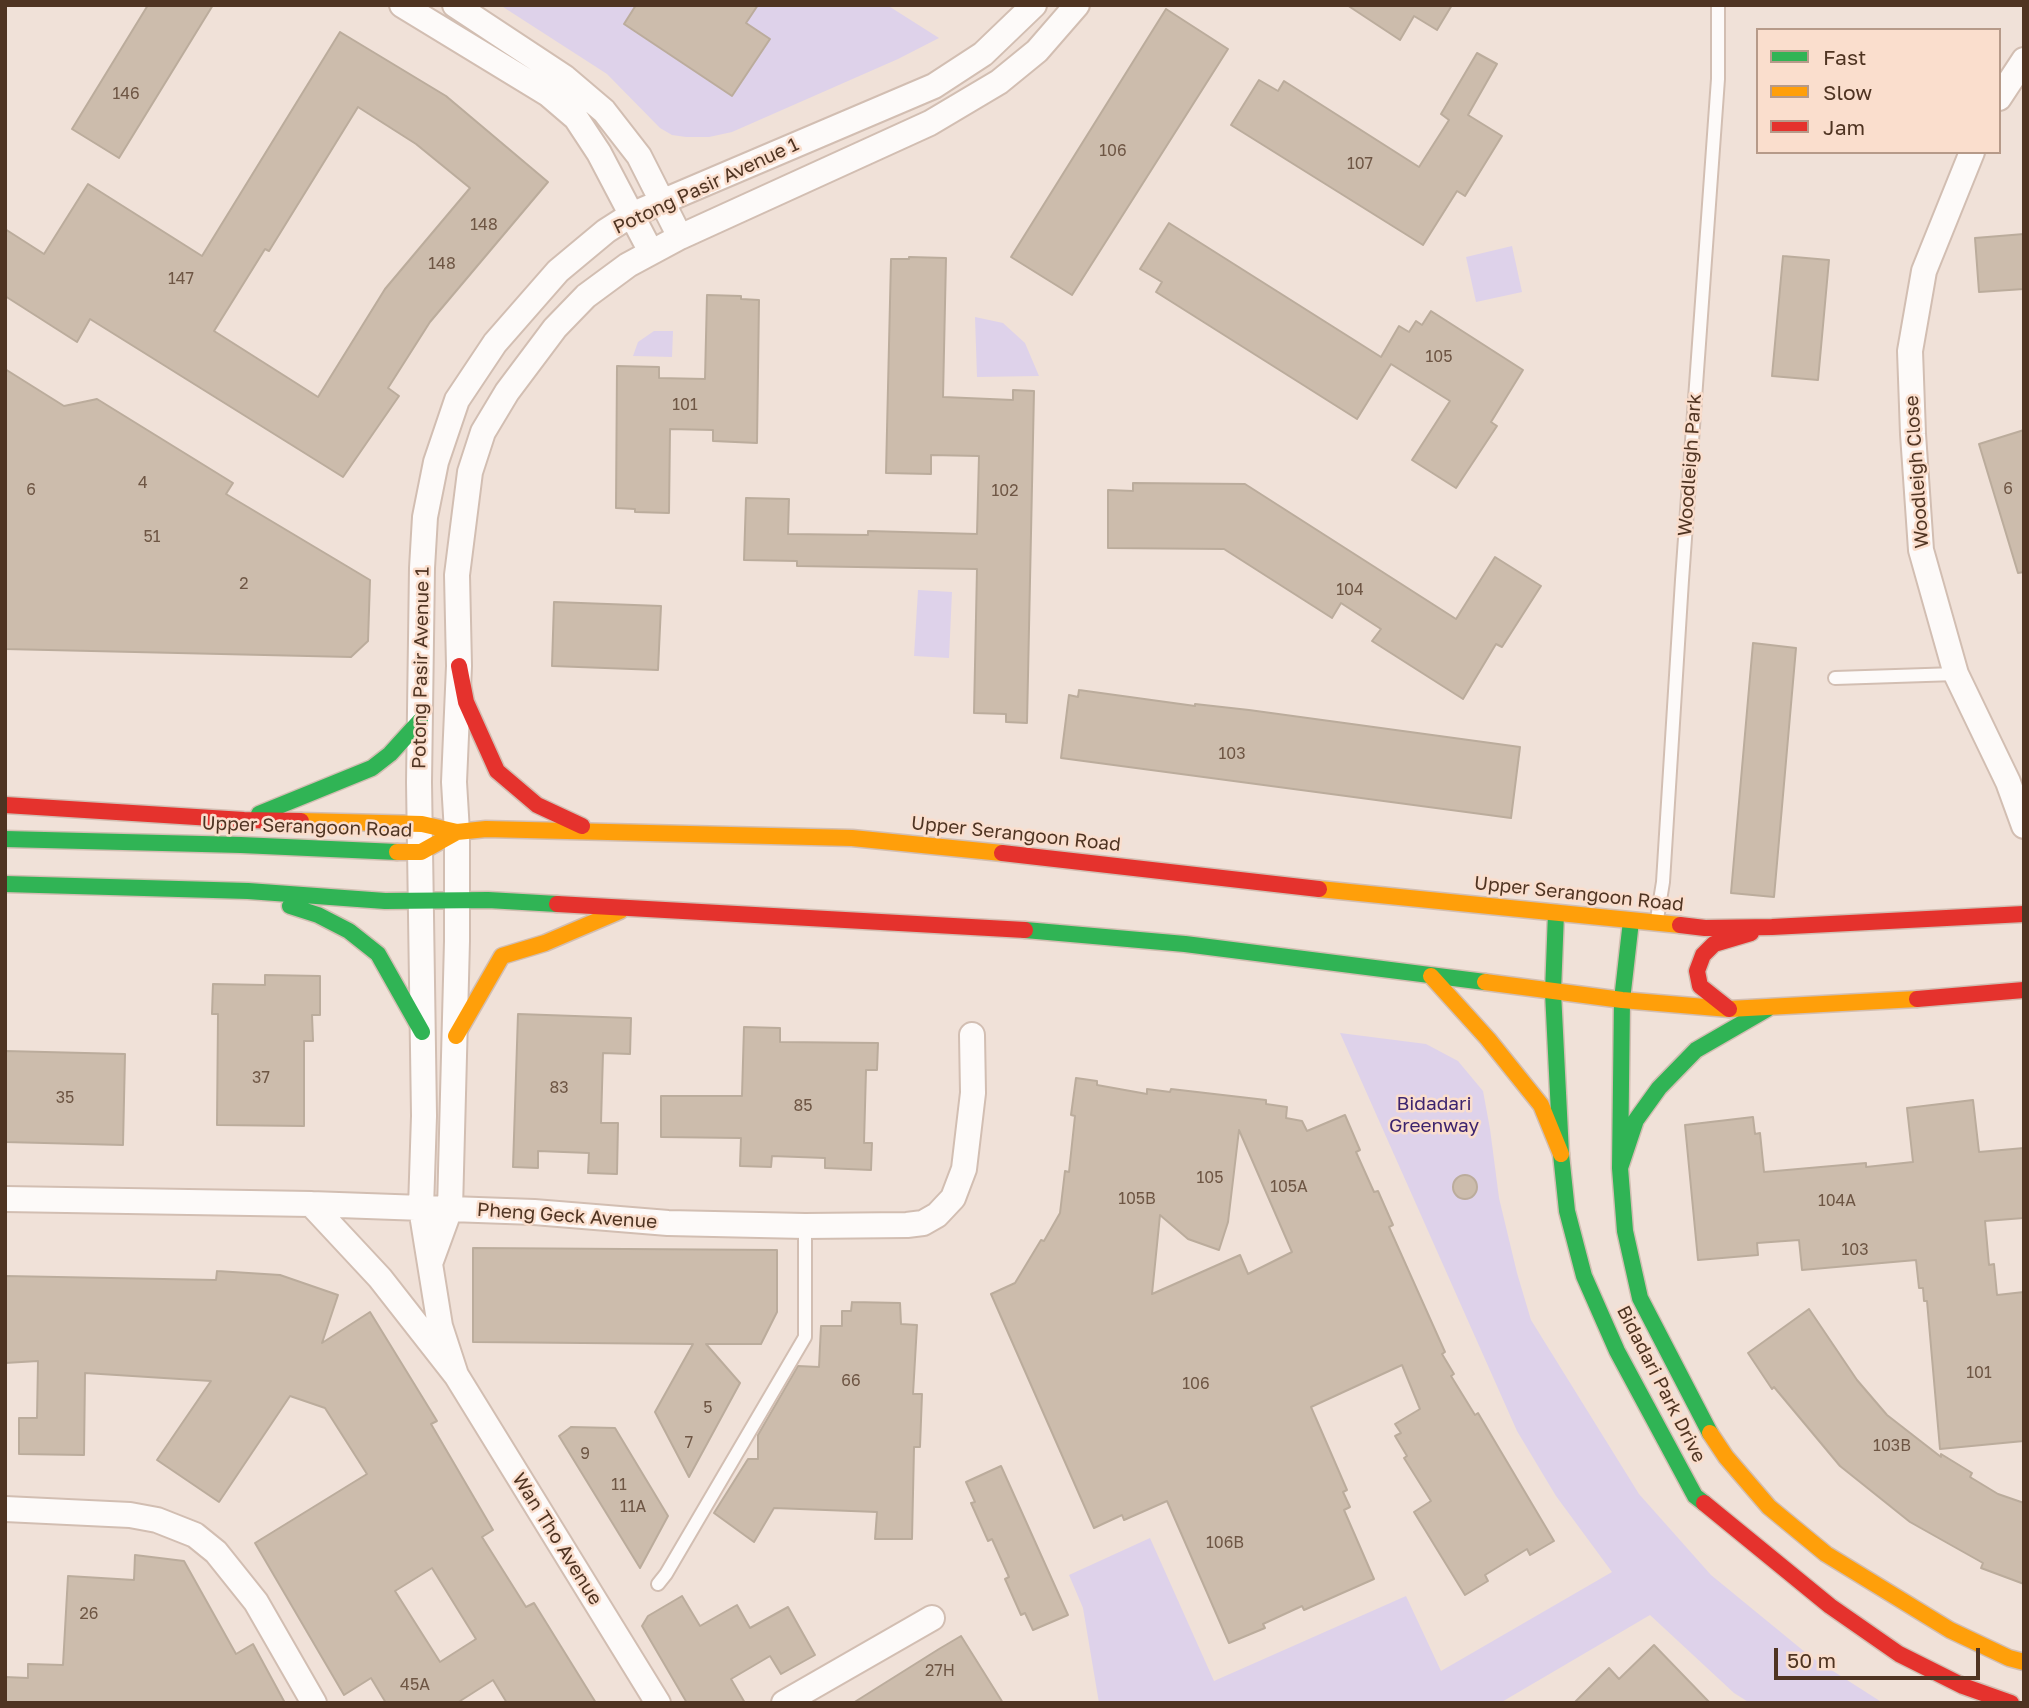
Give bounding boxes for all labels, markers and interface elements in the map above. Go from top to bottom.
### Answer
legend [1756,28,2001,154]
text: Fast [1823,44,1866,70]
text: Slow [1823,79,1872,105]
house number: 146 [112,84,140,104]
text: Jam [1823,114,1865,140]
street label: Potong Pasir Avenue 1 [610,133,802,239]
house number: 106 [1099,141,1127,161]
house number: 107 [1347,154,1373,174]
house number: 148 [470,215,498,235]
house number: 148 [428,254,456,274]
house number: 147 [168,269,194,289]
house number: 105 [1426,347,1452,367]
street label: Woodleigh Park [1674,393,1706,537]
house number: 101 [672,395,698,415]
street label: Woodleigh Close [1900,395,1934,549]
house number: 4 [138,473,148,493]
house number: 6 [2003,479,2013,499]
house number: 6 [26,480,36,500]
house number: 102 [992,481,1018,501]
house number: 51 [143,527,161,547]
street label: Potong Pasir Avenue 1 [408,567,434,769]
house number: 2 [239,574,249,594]
house number: 104 [1336,580,1364,600]
house number: 103 [1218,744,1246,764]
street label: Upper Serangoon Road [201,812,413,842]
street label: Upper Serangoon Road [910,812,1122,856]
street label: Upper Serangoon Road [1473,872,1685,916]
house number: 37 [252,1068,270,1088]
house number: 83 [549,1078,569,1098]
house number: 35 [56,1088,74,1108]
park label: Bidadari Greenway [1389,1093,1479,1137]
house number: 85 [793,1096,813,1116]
house number: 105 [1197,1168,1223,1188]
house number: 105A [1270,1177,1308,1197]
house number: 105B [1118,1189,1156,1209]
house number: 104A [1818,1191,1856,1211]
street label: Pheng Geck Avenue [476,1198,658,1234]
house number: 103 [1841,1240,1869,1260]
street label: Bidadari Park Drive [1612,1302,1710,1466]
house number: 101 [1966,1363,1992,1383]
house number: 66 [841,1371,861,1391]
house number: 106 [1182,1374,1210,1394]
house number: 5 [703,1398,713,1418]
house number: 7 [685,1433,693,1453]
house number: 103B [1873,1436,1911,1456]
house number: 9 [580,1444,590,1464]
street label: Wan Tho Avenue [507,1469,607,1609]
house number: 11 [611,1475,627,1495]
house number: 11A [620,1497,646,1517]
house number: 106B [1206,1533,1244,1553]
house number: 26 [80,1604,98,1624]
scale bar [1777,1634,1983,1678]
text: 50 m [1787,1647,1836,1673]
house number: 27H [925,1661,955,1681]
house number: 45A [400,1675,430,1695]

